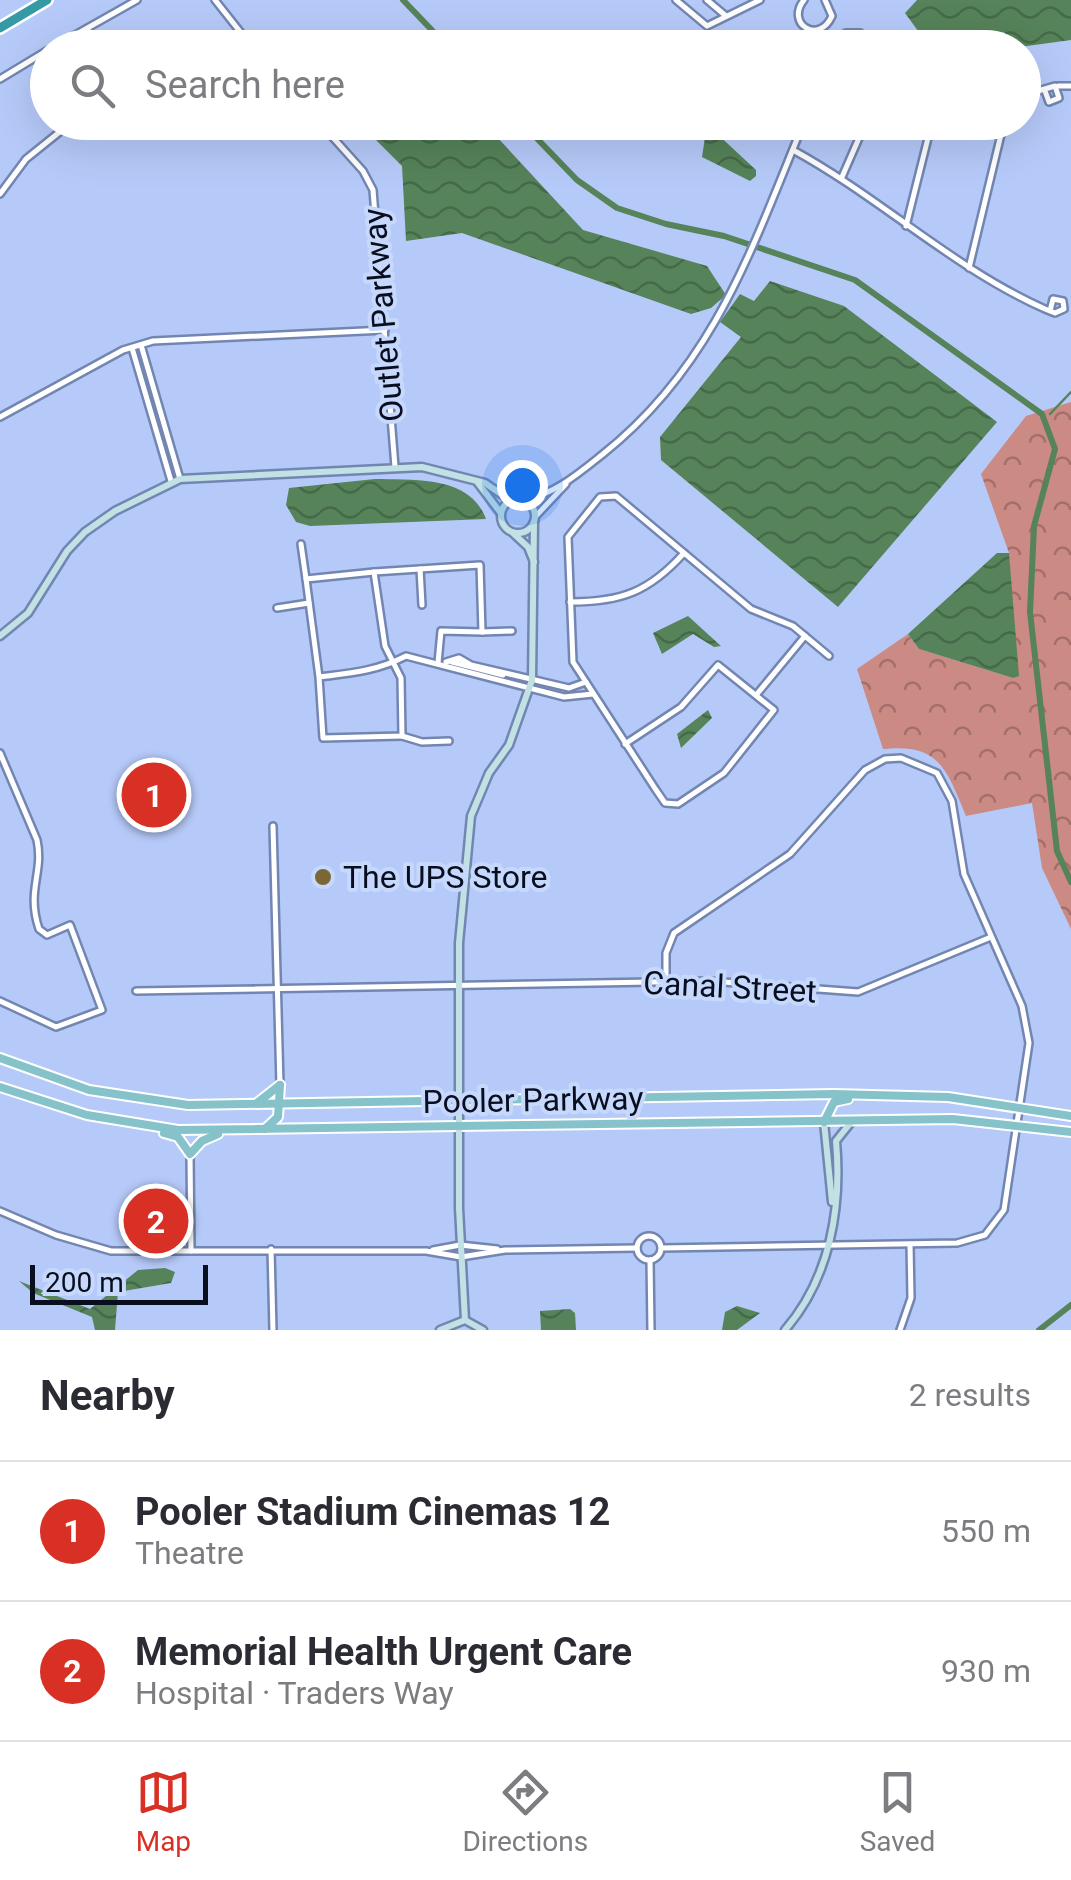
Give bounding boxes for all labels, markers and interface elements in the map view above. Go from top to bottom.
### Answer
search box [30,30,1041,140]
icon: search [65,58,120,113]
text: Search here [145,63,345,107]
street label: Outlet Parkway [355,207,411,423]
your location [497,460,548,511]
pin: 1 [122,758,186,832]
place label: The UPS Store [343,858,547,896]
marker: The UPS Store [312,866,334,888]
street label: Canal Street [642,963,818,1011]
street label: Pooler Parkway [422,1079,644,1121]
pin: 2 [124,1184,188,1258]
scale bar [30,1260,208,1304]
text: 200 m [45,1266,124,1299]
text: Nearby [40,1371,175,1420]
text: 2 results [909,1376,1031,1414]
text: Pooler Stadium Cinemas 12 [135,1490,610,1534]
text: 1 [63,1512,82,1550]
text: 550 m [941,1512,1031,1550]
text: Theatre [135,1534,244,1572]
text: Memorial Health Urgent Care [135,1630,632,1674]
text: 2 [63,1652,82,1690]
text: 930 m [941,1652,1031,1690]
text: Hospital · Traders Way [135,1674,454,1712]
tab: Map [136,1765,191,1858]
tab: Directions [462,1765,588,1858]
tab: Saved [860,1765,935,1858]

